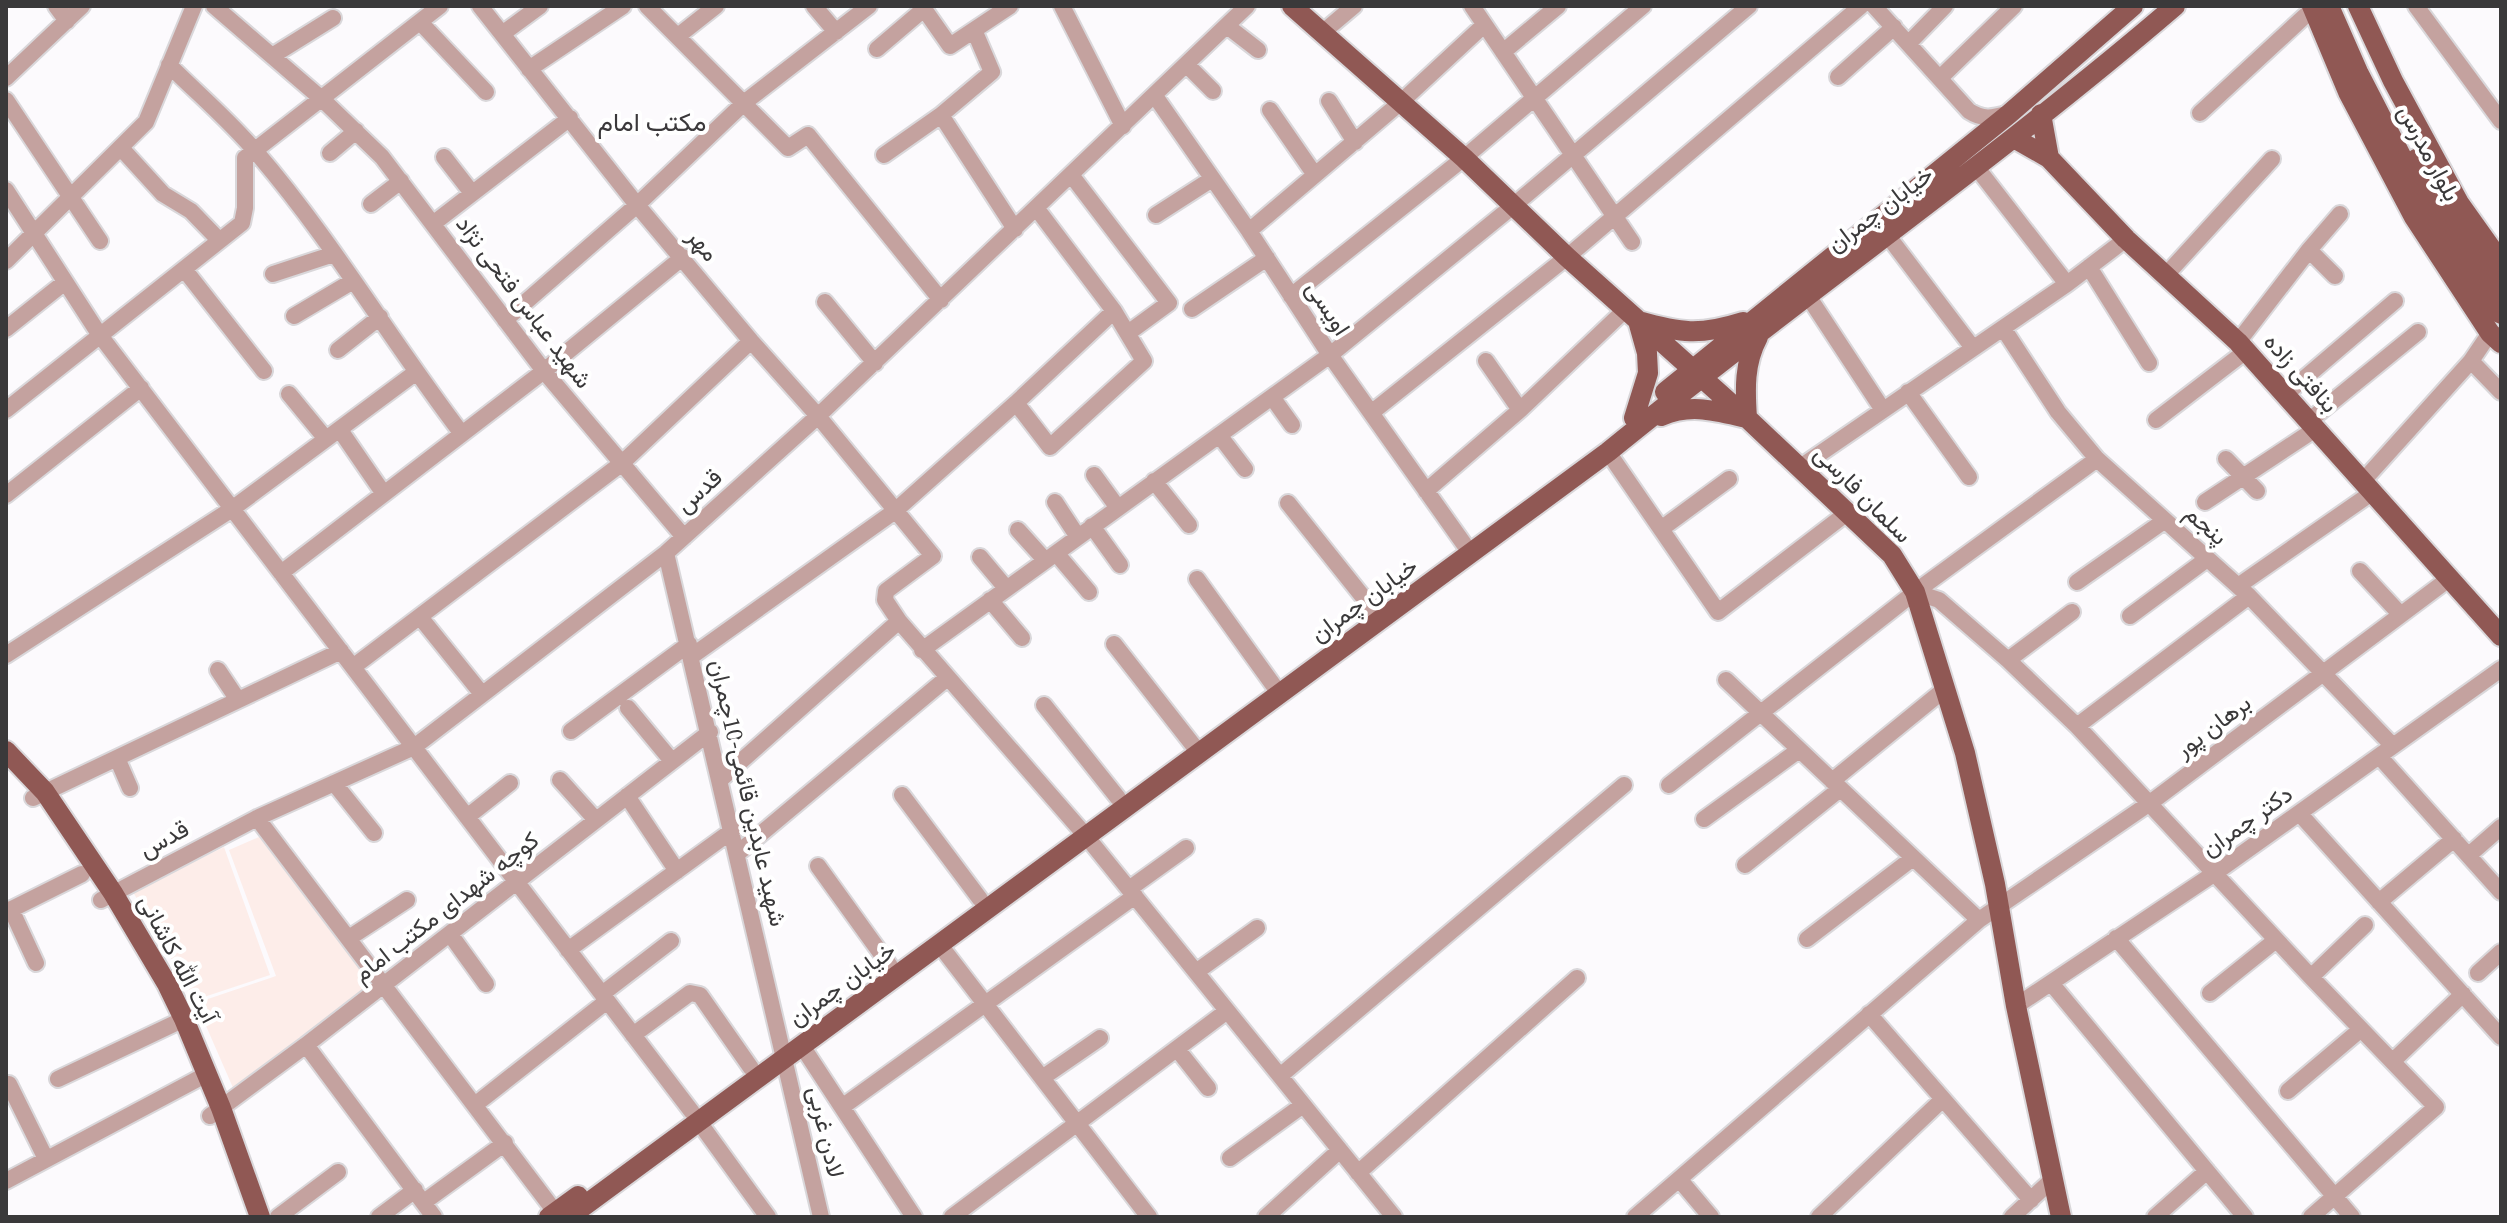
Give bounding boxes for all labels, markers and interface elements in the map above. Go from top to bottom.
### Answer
street label: بلوار مدرس [2390,99,2469,207]
district label: مکتب امام [598,104,706,140]
street label: خیابان چمران [1820,158,1940,260]
street label: شهید عباس فتحی نژاد [449,209,600,395]
street label: مهر [679,220,727,268]
street label: اویسی [1298,274,1358,342]
street label: بنافتی زاده [2257,326,2346,420]
street label: سلمان فارسی [1807,437,1920,550]
street label: قدس [668,461,729,520]
street label: پنجم [2178,497,2235,553]
street label: خیابان چمران [1303,549,1424,650]
street label: شهید عابدین قائمی-10چمران [702,656,795,930]
street label: برهان پور [2167,686,2257,766]
street label: دکتر چمران [2194,777,2299,864]
street label: قدس [133,812,195,865]
street label: کوچه شهدای مکتب امام [346,824,546,990]
street label: آیت الله کاشانی [131,889,227,1031]
street label: خیابان چمران [781,933,902,1034]
street label: لادن غربی [800,1083,853,1181]

